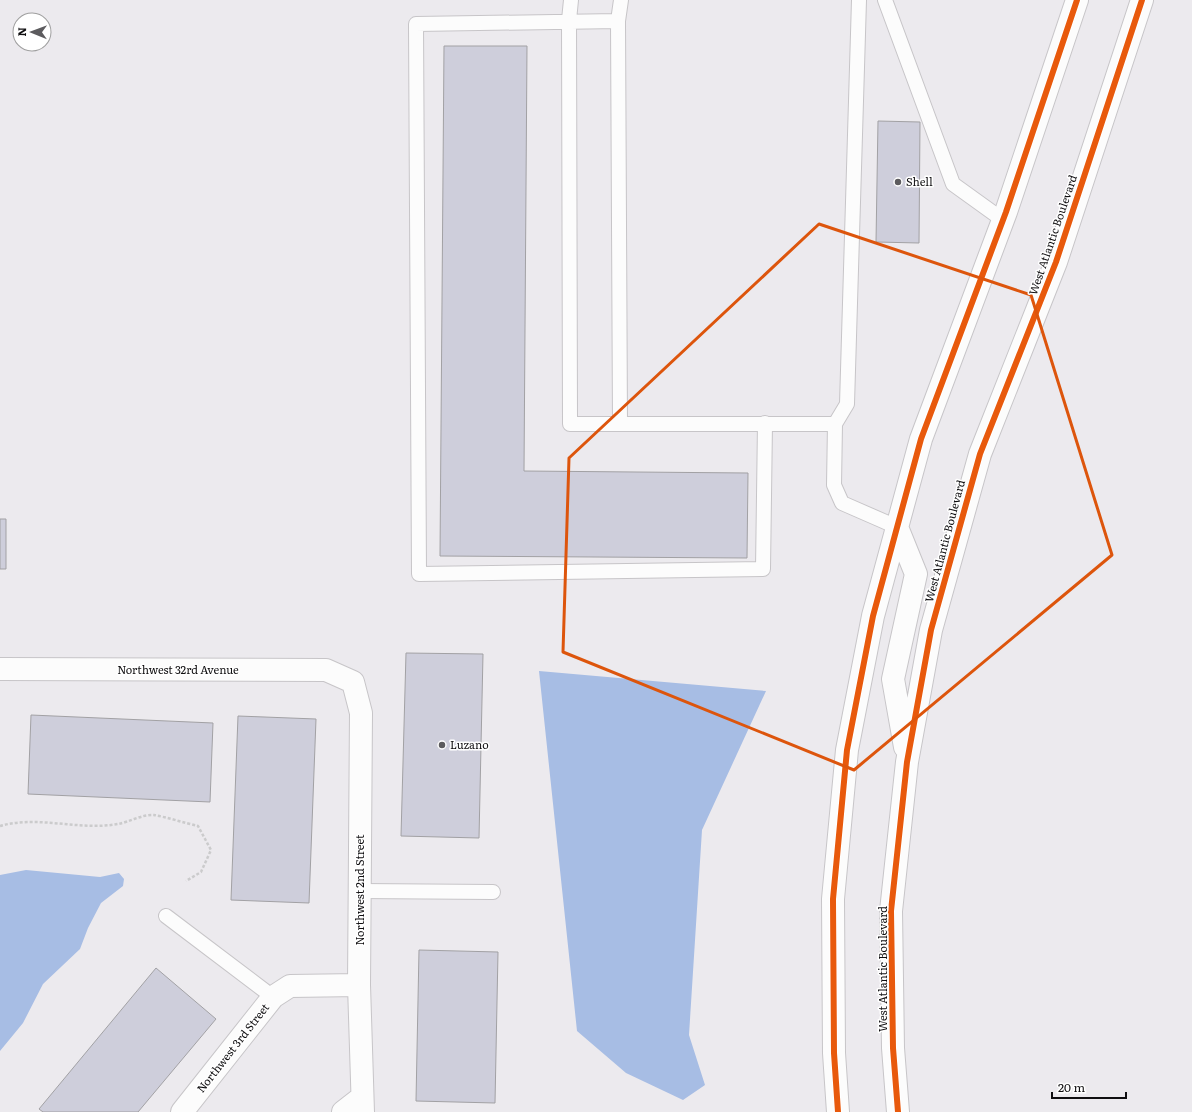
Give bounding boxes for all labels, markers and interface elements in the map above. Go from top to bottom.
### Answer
north arrow [12,12,52,52]
text: N [13,27,29,37]
street label: West Atlantic Boulevard [1024,172,1080,297]
place label: Shell [906,173,933,189]
marker: Shell [893,177,903,187]
street label: West Atlantic Boulevard [920,478,968,604]
street label: Northwest 32rd Avenue [117,661,239,677]
place label: Luzano [450,736,489,752]
marker: Luzano [437,740,447,750]
street label: Northwest 2nd Street [351,834,367,946]
street label: West Atlantic Boulevard [874,906,890,1032]
street label: Northwest 3rd Street [192,999,273,1095]
scale bar [1052,1074,1126,1100]
text: 20 m [1058,1078,1085,1096]

